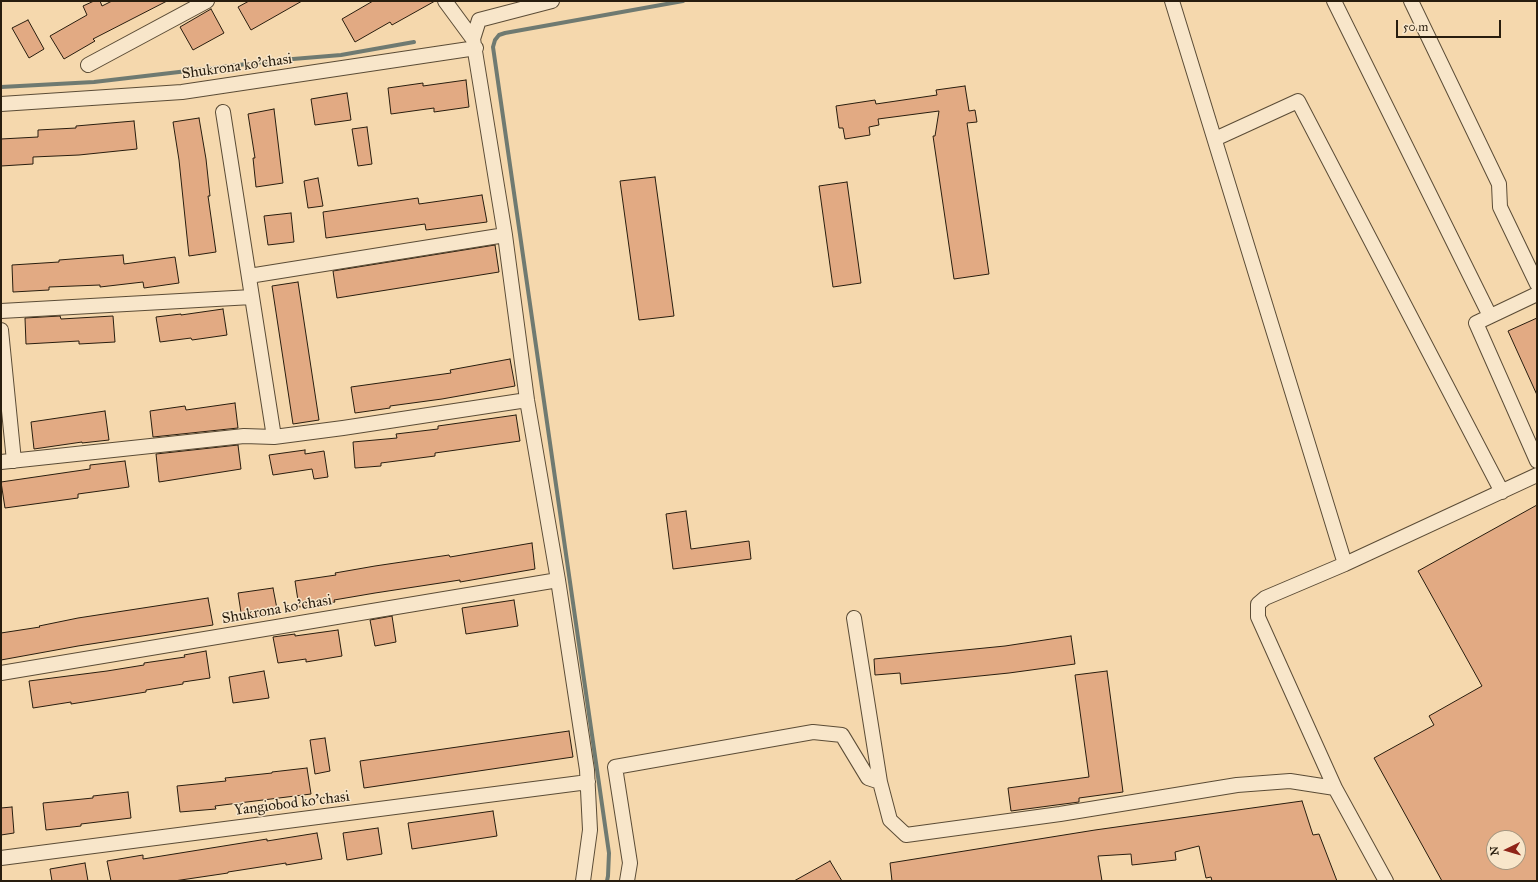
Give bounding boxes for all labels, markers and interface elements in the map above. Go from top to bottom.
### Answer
scale bar [1398,12,1503,38]
text: 50 m [1403,20,1428,34]
street label: Shukrona ko'chasi [181,50,293,84]
street label: Shukrona ko'chasi [221,591,333,629]
street label: Yangiobod ko'chasi [233,788,351,820]
north arrow [1486,830,1526,870]
text: N [1488,846,1501,856]

